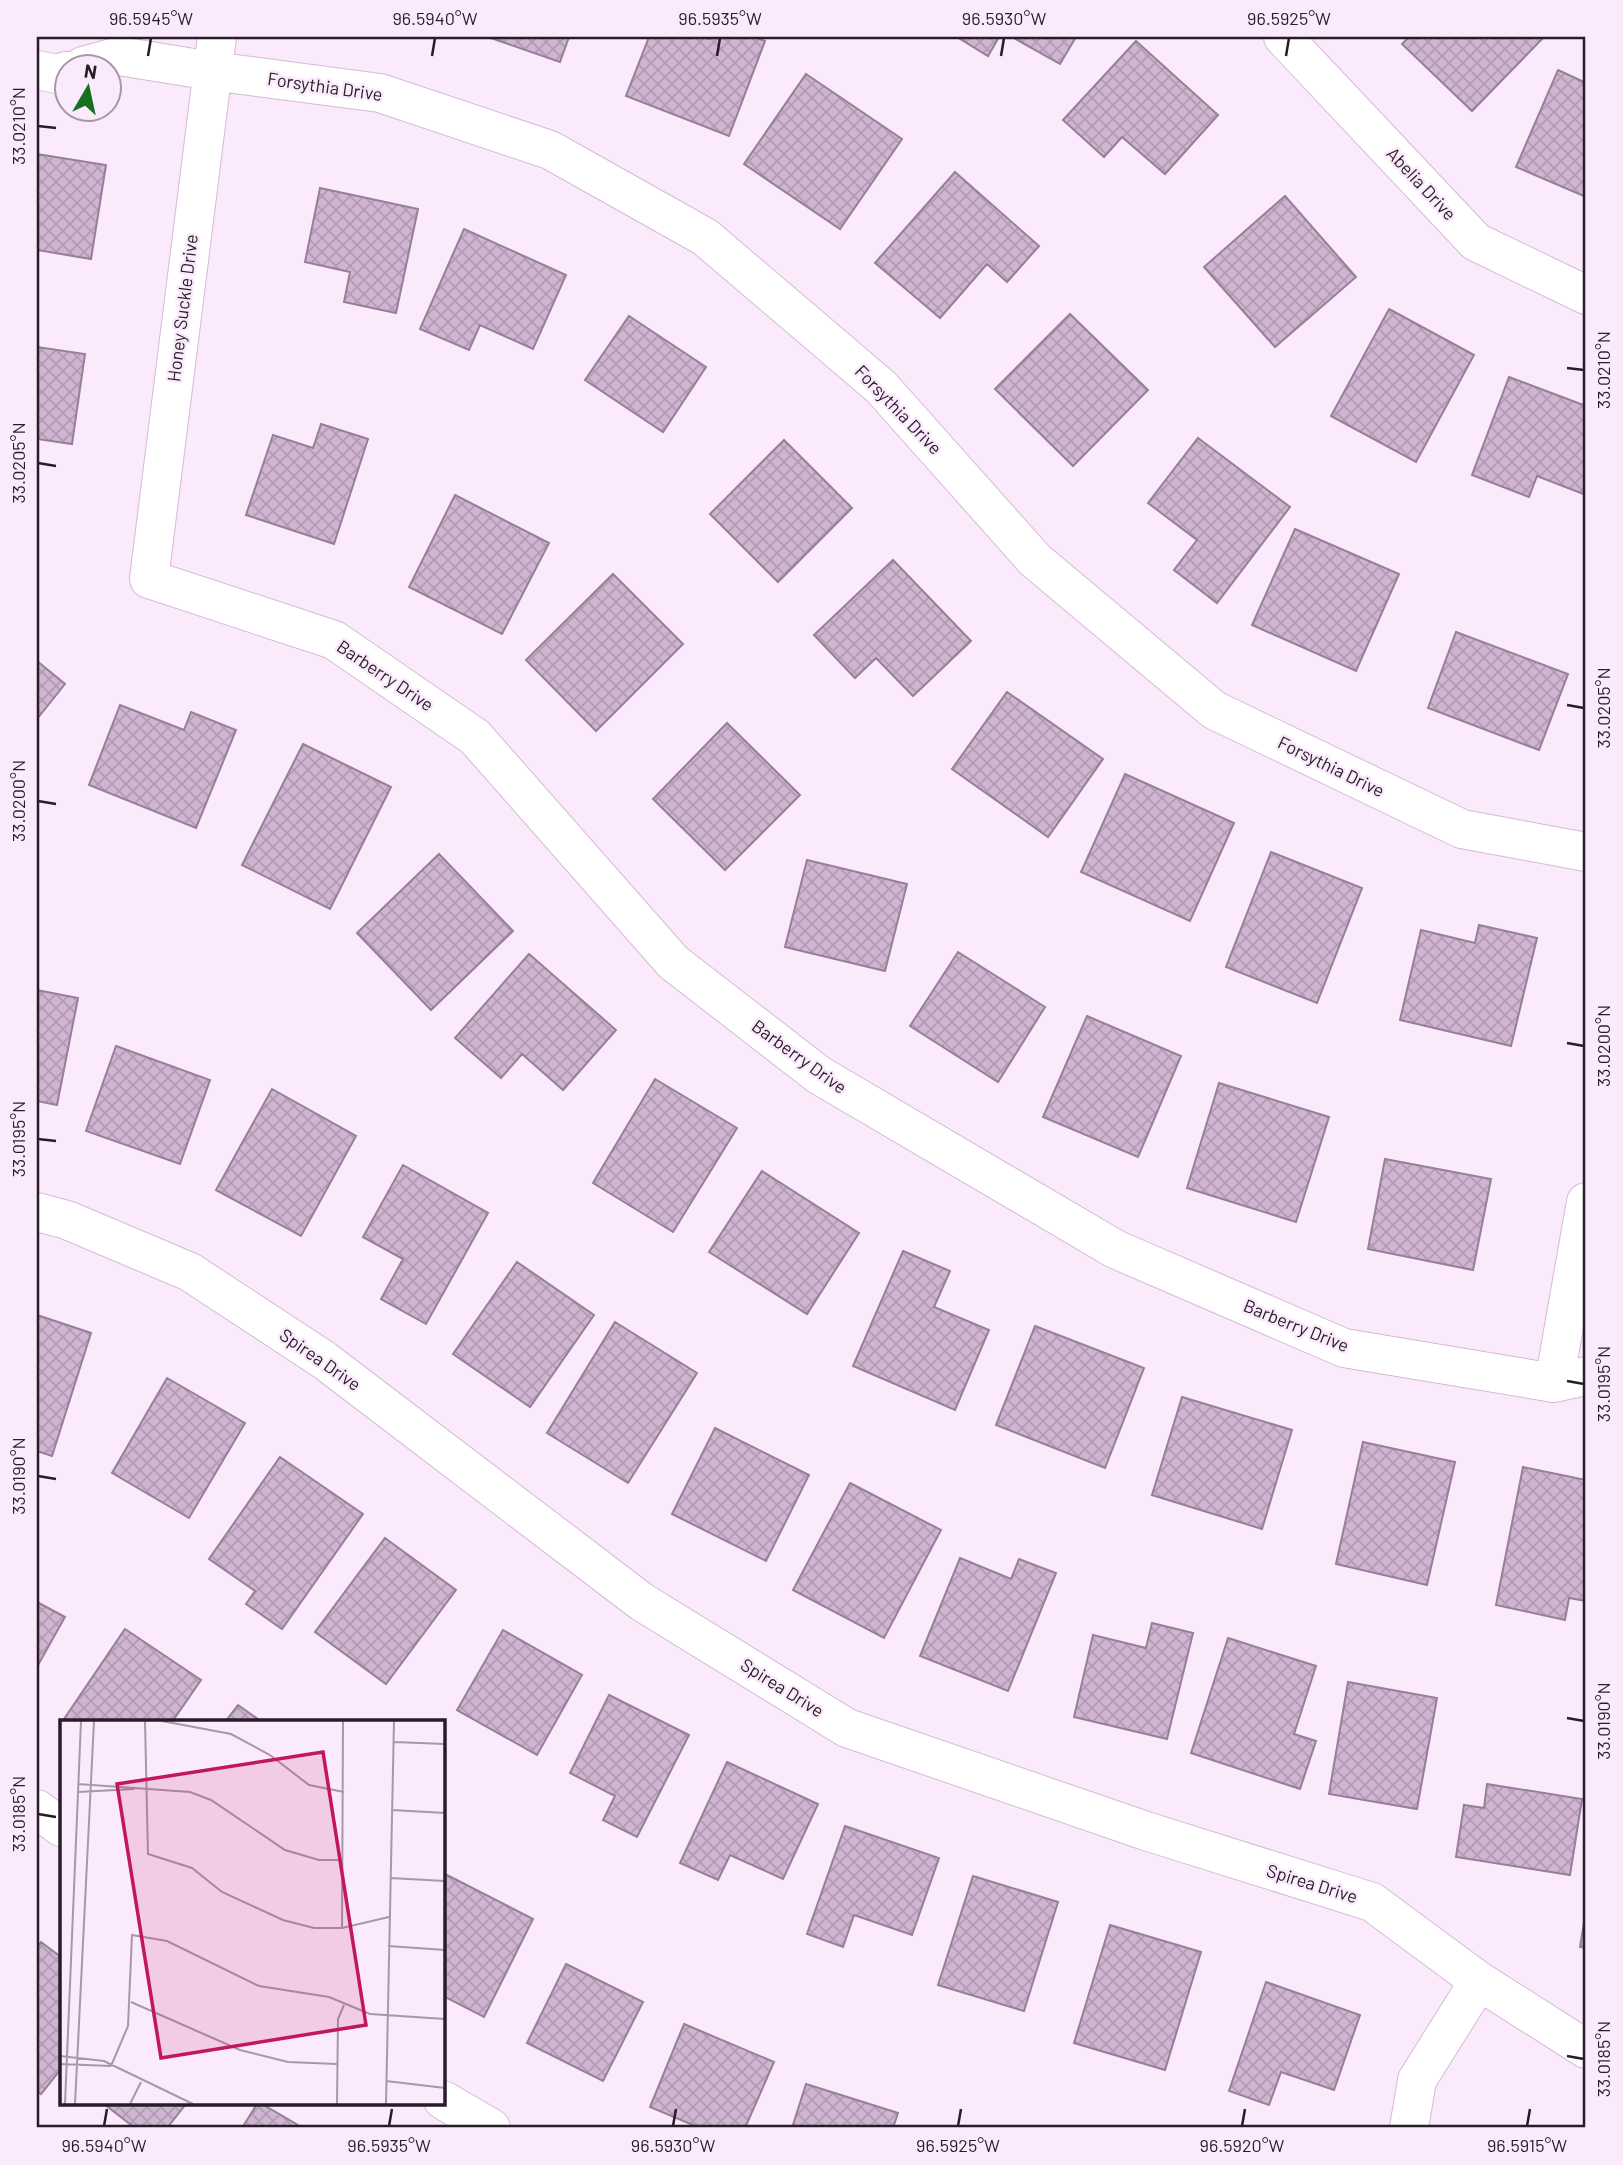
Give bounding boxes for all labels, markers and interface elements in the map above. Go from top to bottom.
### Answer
text: 96.5945°W [109,7,193,29]
text: 96.5940°W [392,7,478,29]
text: 96.5935°W [678,7,762,29]
text: 96.5930°W [962,7,1046,29]
text: 96.5925°W [1247,7,1331,29]
north arrow [52,52,122,122]
text: N [83,58,99,83]
street label: Forsythia Drive [266,67,384,105]
text: 33.0210°N [7,87,29,165]
street label: Abelia Drive [1382,142,1461,224]
street label: Honey Suckle Drive [162,233,202,383]
text: 33.0210°N [1592,331,1614,409]
street label: Forsythia Drive [851,360,947,459]
text: 33.0205°N [7,422,29,504]
street label: Barberry Drive [333,635,438,716]
text: 33.0205°N [1592,667,1614,749]
street label: Forsythia Drive [1275,731,1388,801]
text: 33.0200°N [7,760,29,842]
text: 33.0200°N [1592,1005,1614,1087]
street label: Barberry Drive [748,1014,851,1098]
text: 33.0195°N [7,1101,29,1177]
street label: Barberry Drive [1240,1294,1352,1356]
street label: Spirea Drive [276,1323,365,1395]
text: 33.0195°N [1592,1346,1614,1422]
text: 33.0190°N [7,1437,29,1515]
street label: Spirea Drive [737,1653,828,1721]
text: 33.0190°N [1592,1682,1614,1760]
inset map [60,1720,444,2106]
text: 33.0185°N [7,1776,29,1852]
street label: Spirea Drive [1264,1859,1360,1907]
text: 33.0185°N [1592,2021,1614,2097]
text: 96.5940°W [61,2134,147,2156]
text: 96.5935°W [347,2134,431,2156]
text: 96.5930°W [631,2134,715,2156]
text: 96.5925°W [916,2134,1000,2156]
text: 96.5920°W [1200,2134,1285,2156]
text: 96.5915°W [1487,2134,1567,2156]

